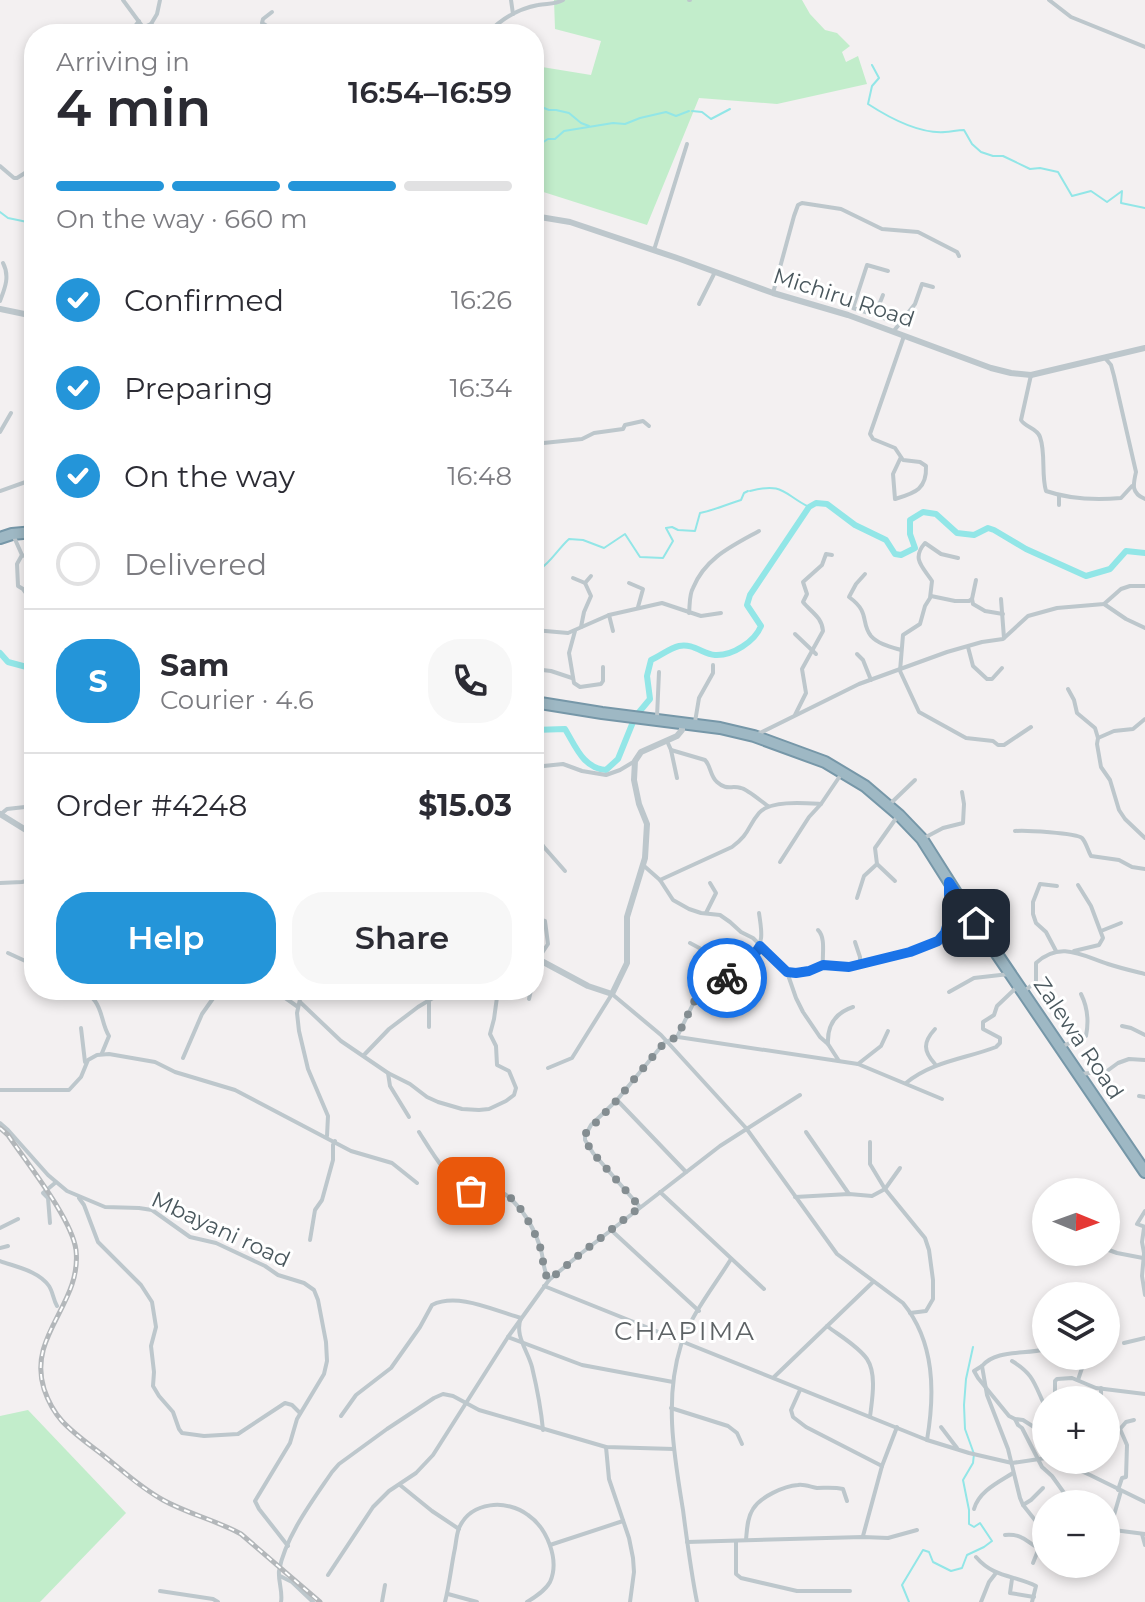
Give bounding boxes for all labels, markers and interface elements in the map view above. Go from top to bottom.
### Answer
text: Arriving in [56,46,190,78]
text: 16:54–16:59 [348,74,512,111]
text: 4 min [56,76,211,139]
text: On the way · 660 m [56,203,308,235]
street label: Michiru Road [770,262,918,333]
icon: check [56,278,100,322]
text: Confirmed [124,282,284,319]
text: 16:26 [451,284,512,316]
icon: check [56,366,100,410]
text: Preparing [124,370,273,407]
text: 16:34 [449,372,512,404]
icon: check [56,454,100,498]
text: On the way [124,458,295,495]
text: 16:48 [447,460,512,492]
text: Delivered [124,546,267,583]
button: phone [428,639,512,723]
text: Sam [160,647,229,684]
text: S [88,663,108,700]
text: Courier · 4.6 [160,684,314,716]
text: Order #4248 [56,787,247,824]
text: $15.03 [418,787,512,824]
pin [942,889,1010,957]
button: Help [56,892,276,984]
button: Share [292,892,512,984]
icon: home [954,901,998,945]
courier [687,938,767,1018]
icon: bike [705,956,749,1000]
street label: Zalewa Road [1028,972,1129,1104]
pin [437,1157,505,1225]
icon: bag [449,1169,493,1213]
north arrow [1032,1178,1120,1266]
map controls [1032,1178,1120,1578]
street label: Mbayani road [147,1186,294,1273]
button: layers [1032,1282,1120,1370]
district label: CHAPIMA [614,1315,756,1347]
button: + [1032,1386,1120,1474]
button: − [1032,1490,1120,1578]

